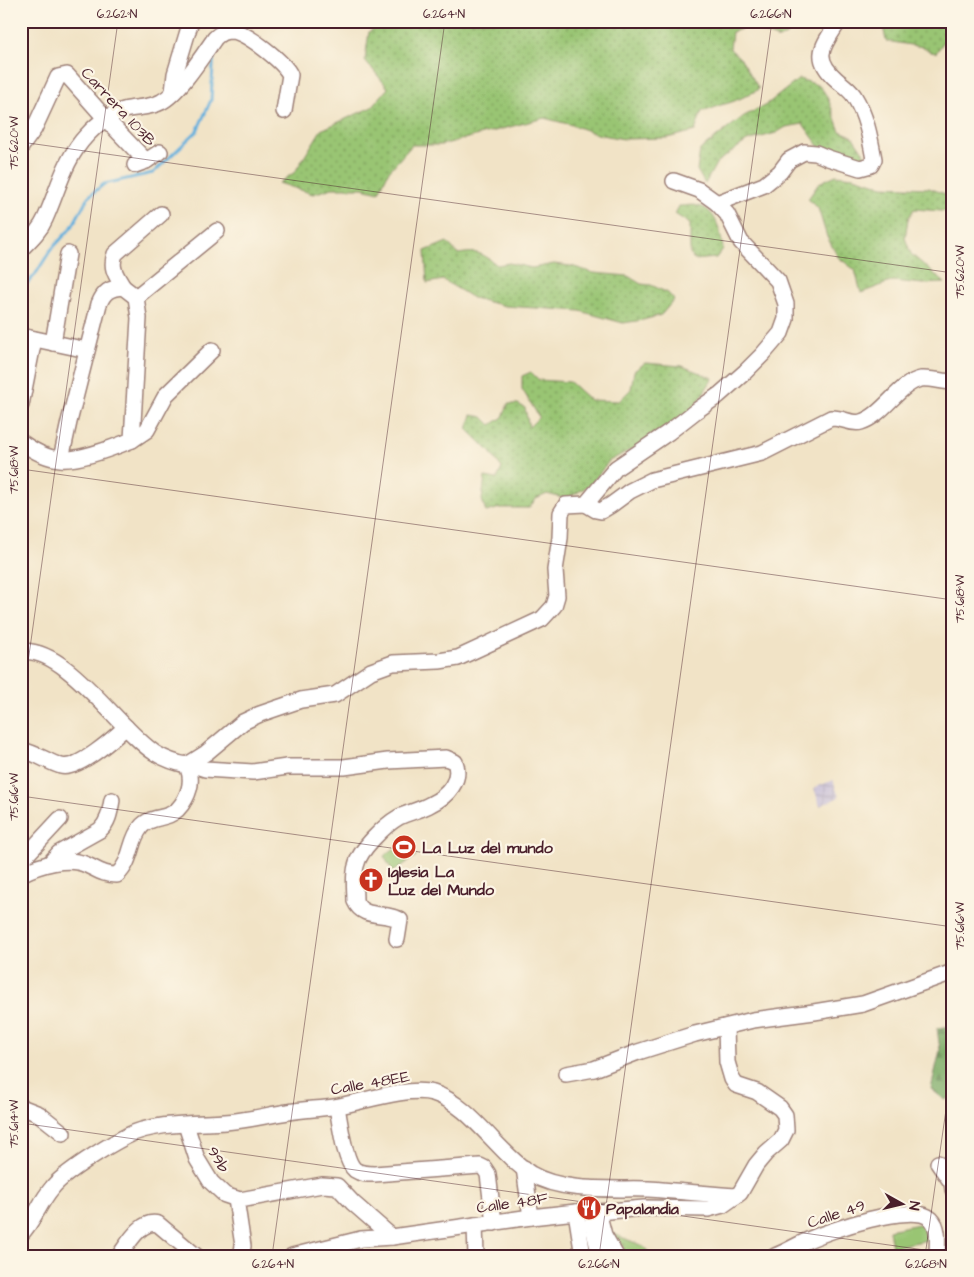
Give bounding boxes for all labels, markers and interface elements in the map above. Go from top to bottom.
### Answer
text: 6.262°N [97,6,138,23]
text: 6.264°N [423,6,465,23]
text: 6.266°N [750,6,792,23]
street label: Carrera 103B [76,62,161,152]
text: 75.620°W [6,116,23,170]
text: 75.620°W [952,245,969,299]
text: 75.618°W [6,445,23,494]
text: 75.618°W [952,574,969,623]
text: 75.616°W [6,772,23,821]
sports icon: La Luz del mundo [391,834,417,860]
place label: La Luz del mundo [422,837,554,859]
place label: Iglesia La Luz del Mundo [388,861,495,901]
church icon: Iglesia La Luz del Mundo [358,867,384,893]
text: 75.616°W [952,901,969,950]
street label: Calle 48EE [329,1065,412,1101]
text: 75.614°W [6,1099,23,1148]
street label: 99b [202,1142,235,1177]
north arrow [876,1180,926,1230]
street label: Calle 48F [475,1187,549,1219]
street label: Calle 49 [805,1194,868,1234]
restaurant icon: Papalandia [576,1195,602,1221]
place label: Papalandia [606,1198,680,1220]
text: N [903,1200,924,1212]
text: 6.264°N [252,1256,294,1273]
text: 6.266°N [578,1256,620,1273]
text: 6.268°N [905,1256,947,1273]

